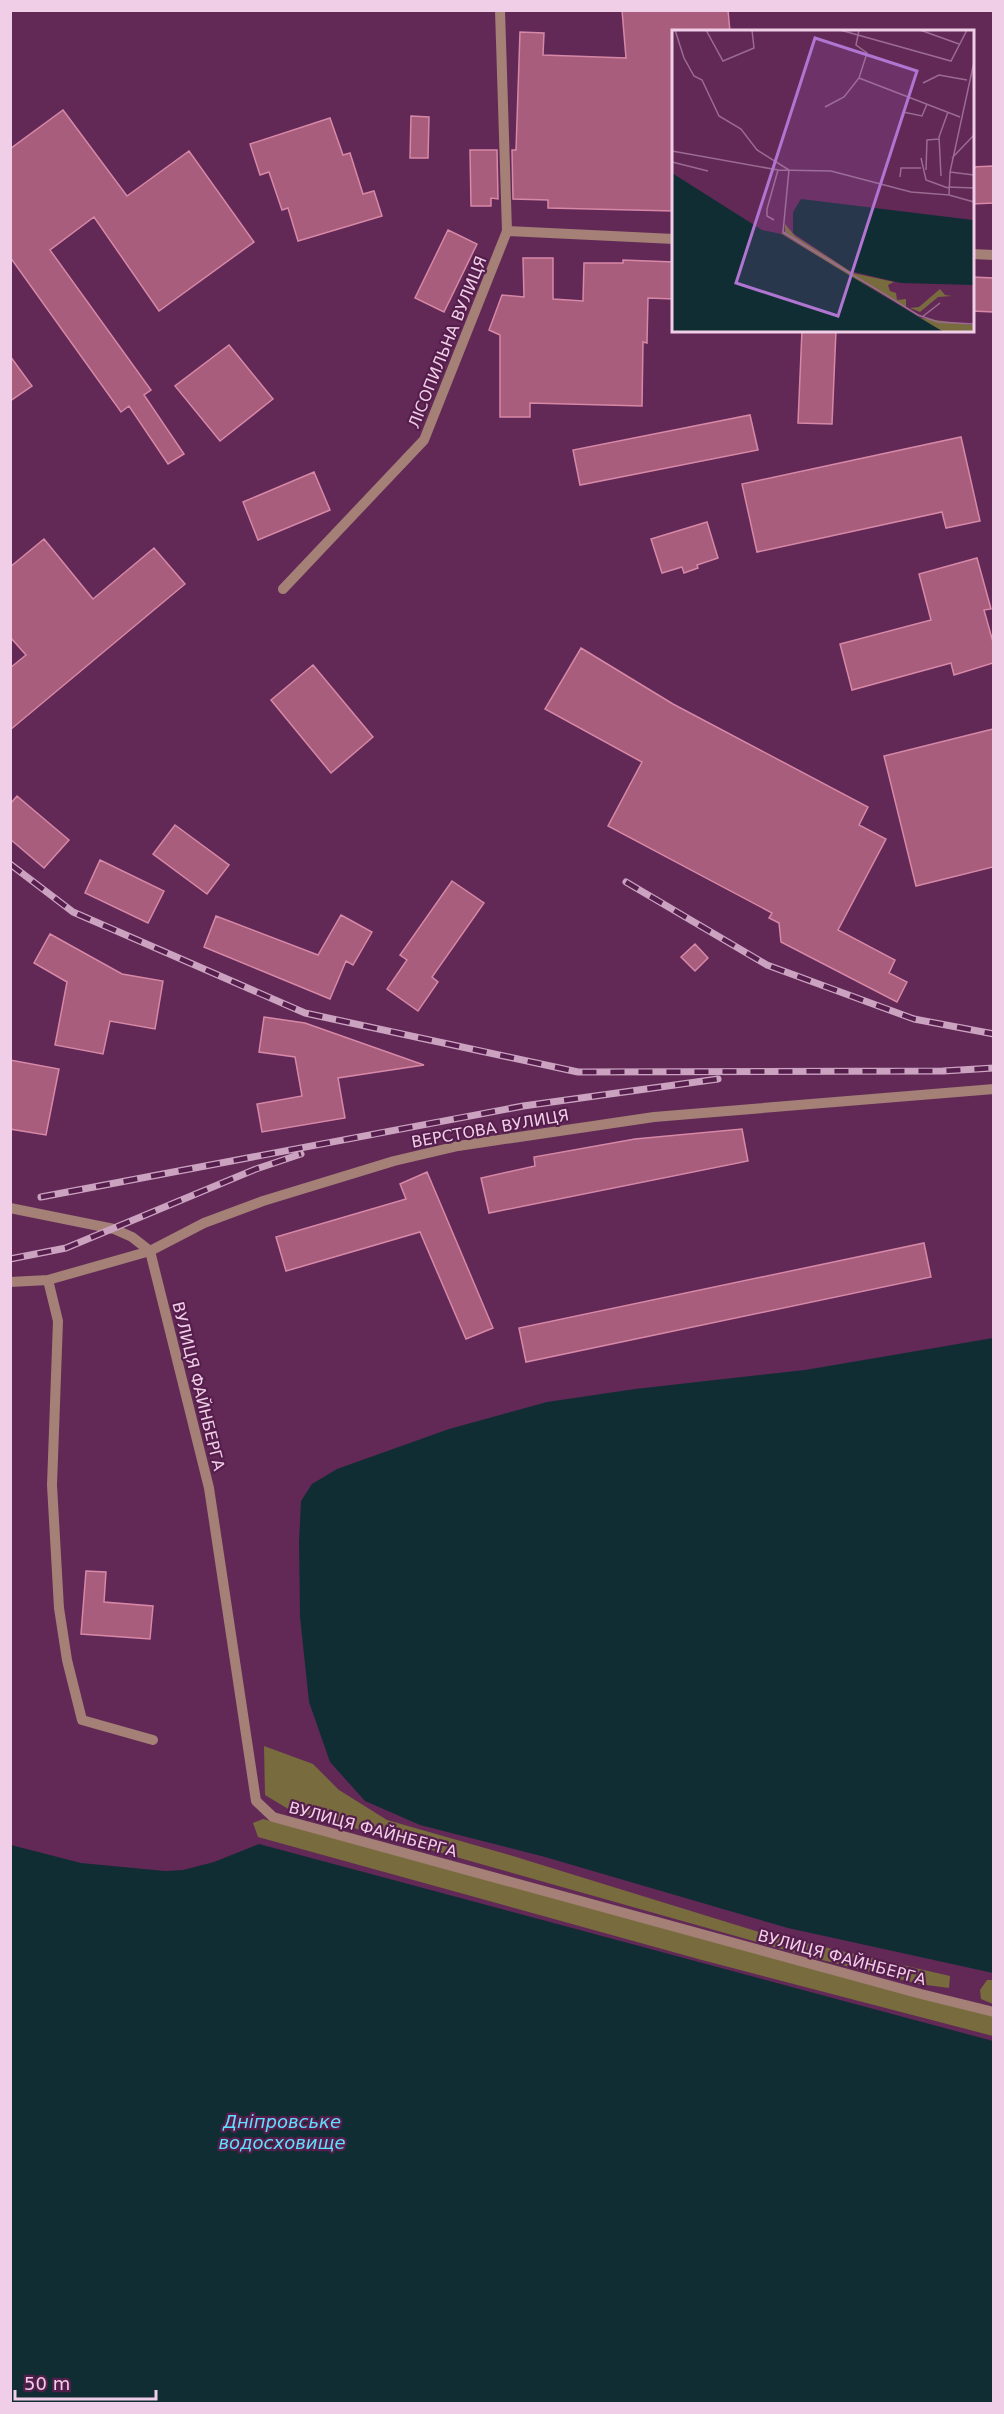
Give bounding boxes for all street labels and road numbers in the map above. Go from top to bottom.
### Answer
street label: ЛІСОПИЛЬНА ВУЛИЦЯ [404,253,491,431]
street label: ВЕРСТОВА ВУЛИЦЯ [410,1105,570,1152]
street label: ВУЛИЦЯ ФАЙНБЕРГА [168,1300,229,1473]
street label: ВУЛИЦЯ ФАЙНБЕРГА [287,1798,459,1861]
street label: ВУЛИЦЯ ФАЙНБЕРГА [756,1926,928,1989]

